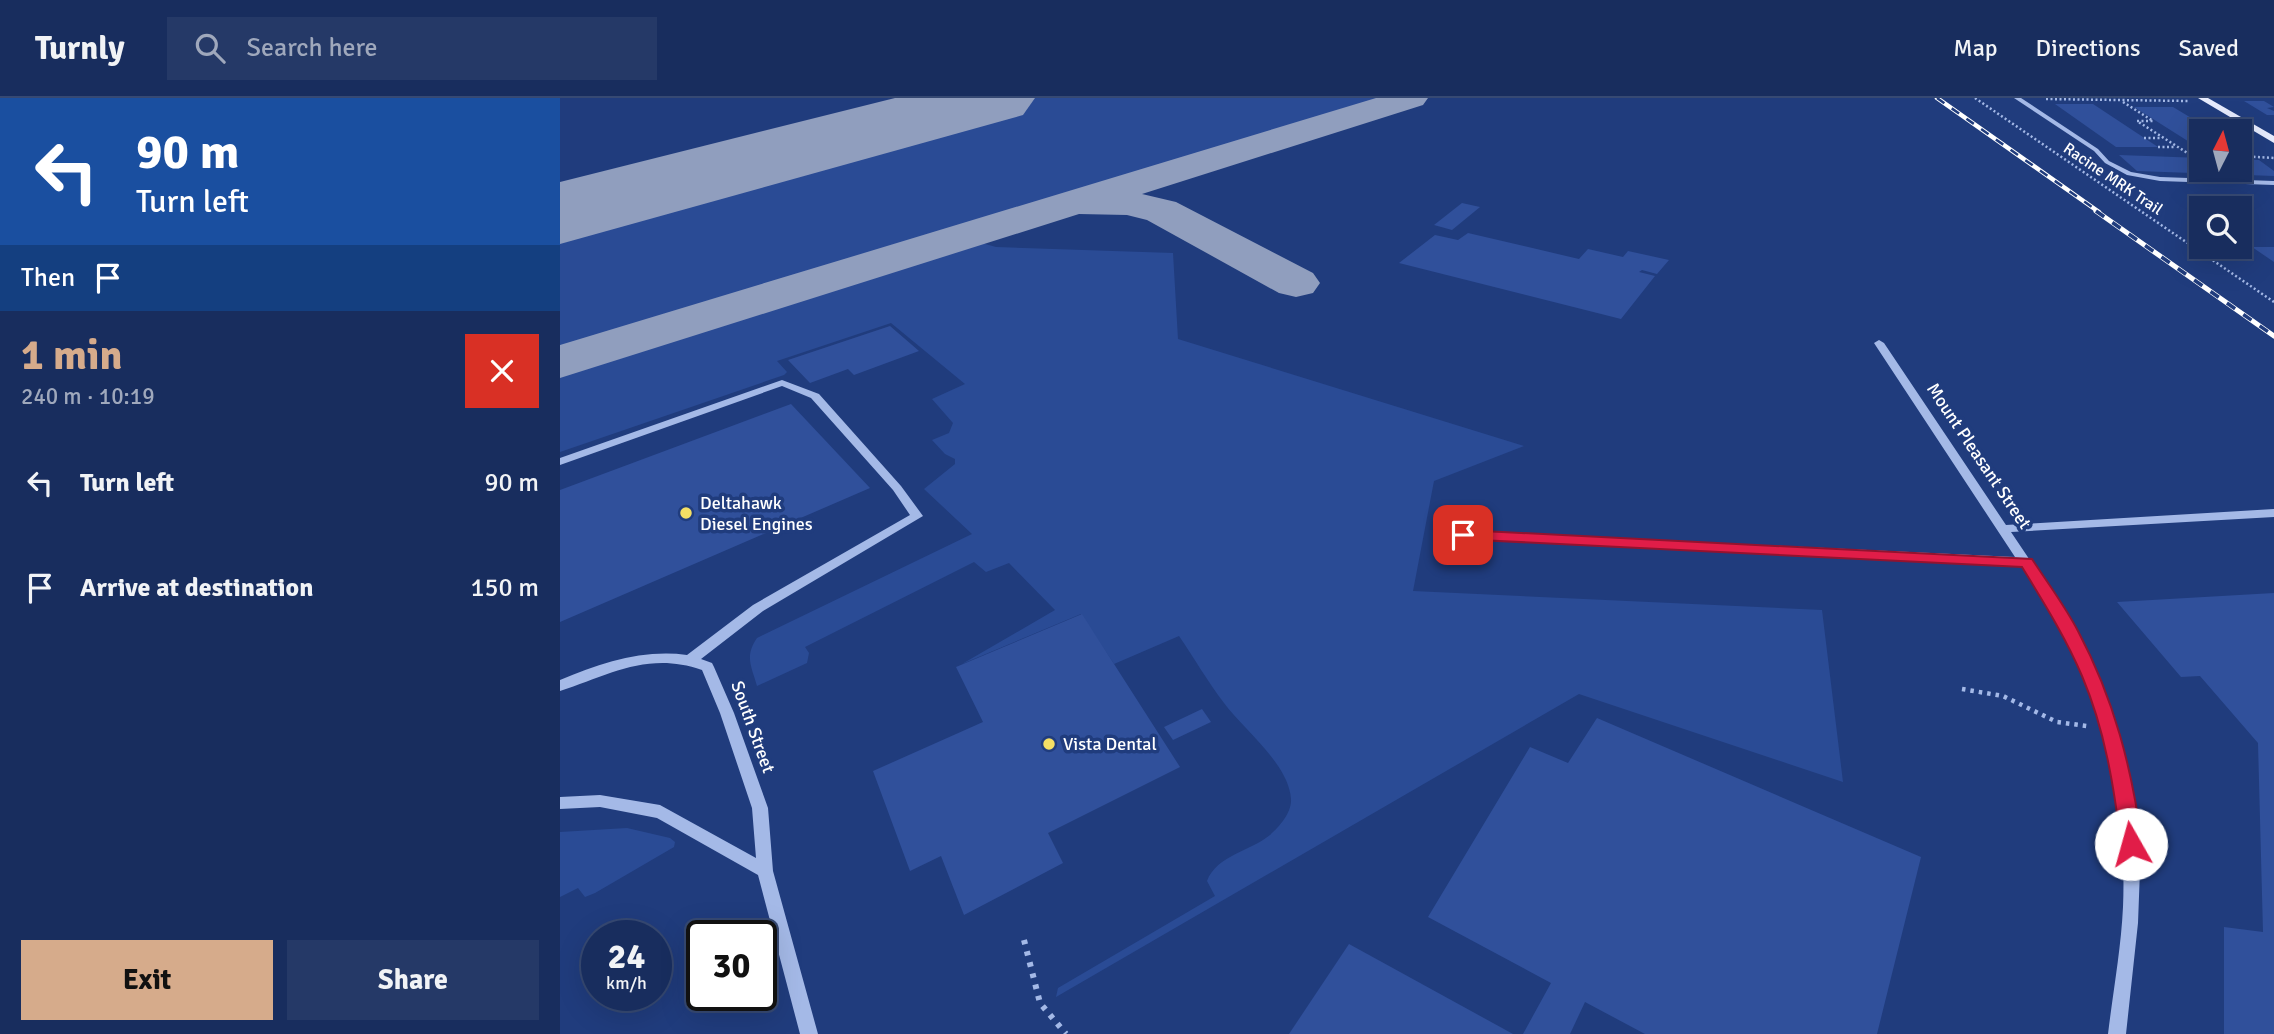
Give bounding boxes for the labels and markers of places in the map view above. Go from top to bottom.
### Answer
place label: Deltahawk Diesel Engines [700,492,813,535]
marker: Deltahawk Diesel Engines [678,505,694,521]
pin [1433,505,1493,565]
place label: Vista Dental [1063,733,1157,755]
marker: Vista Dental [1041,736,1057,752]

